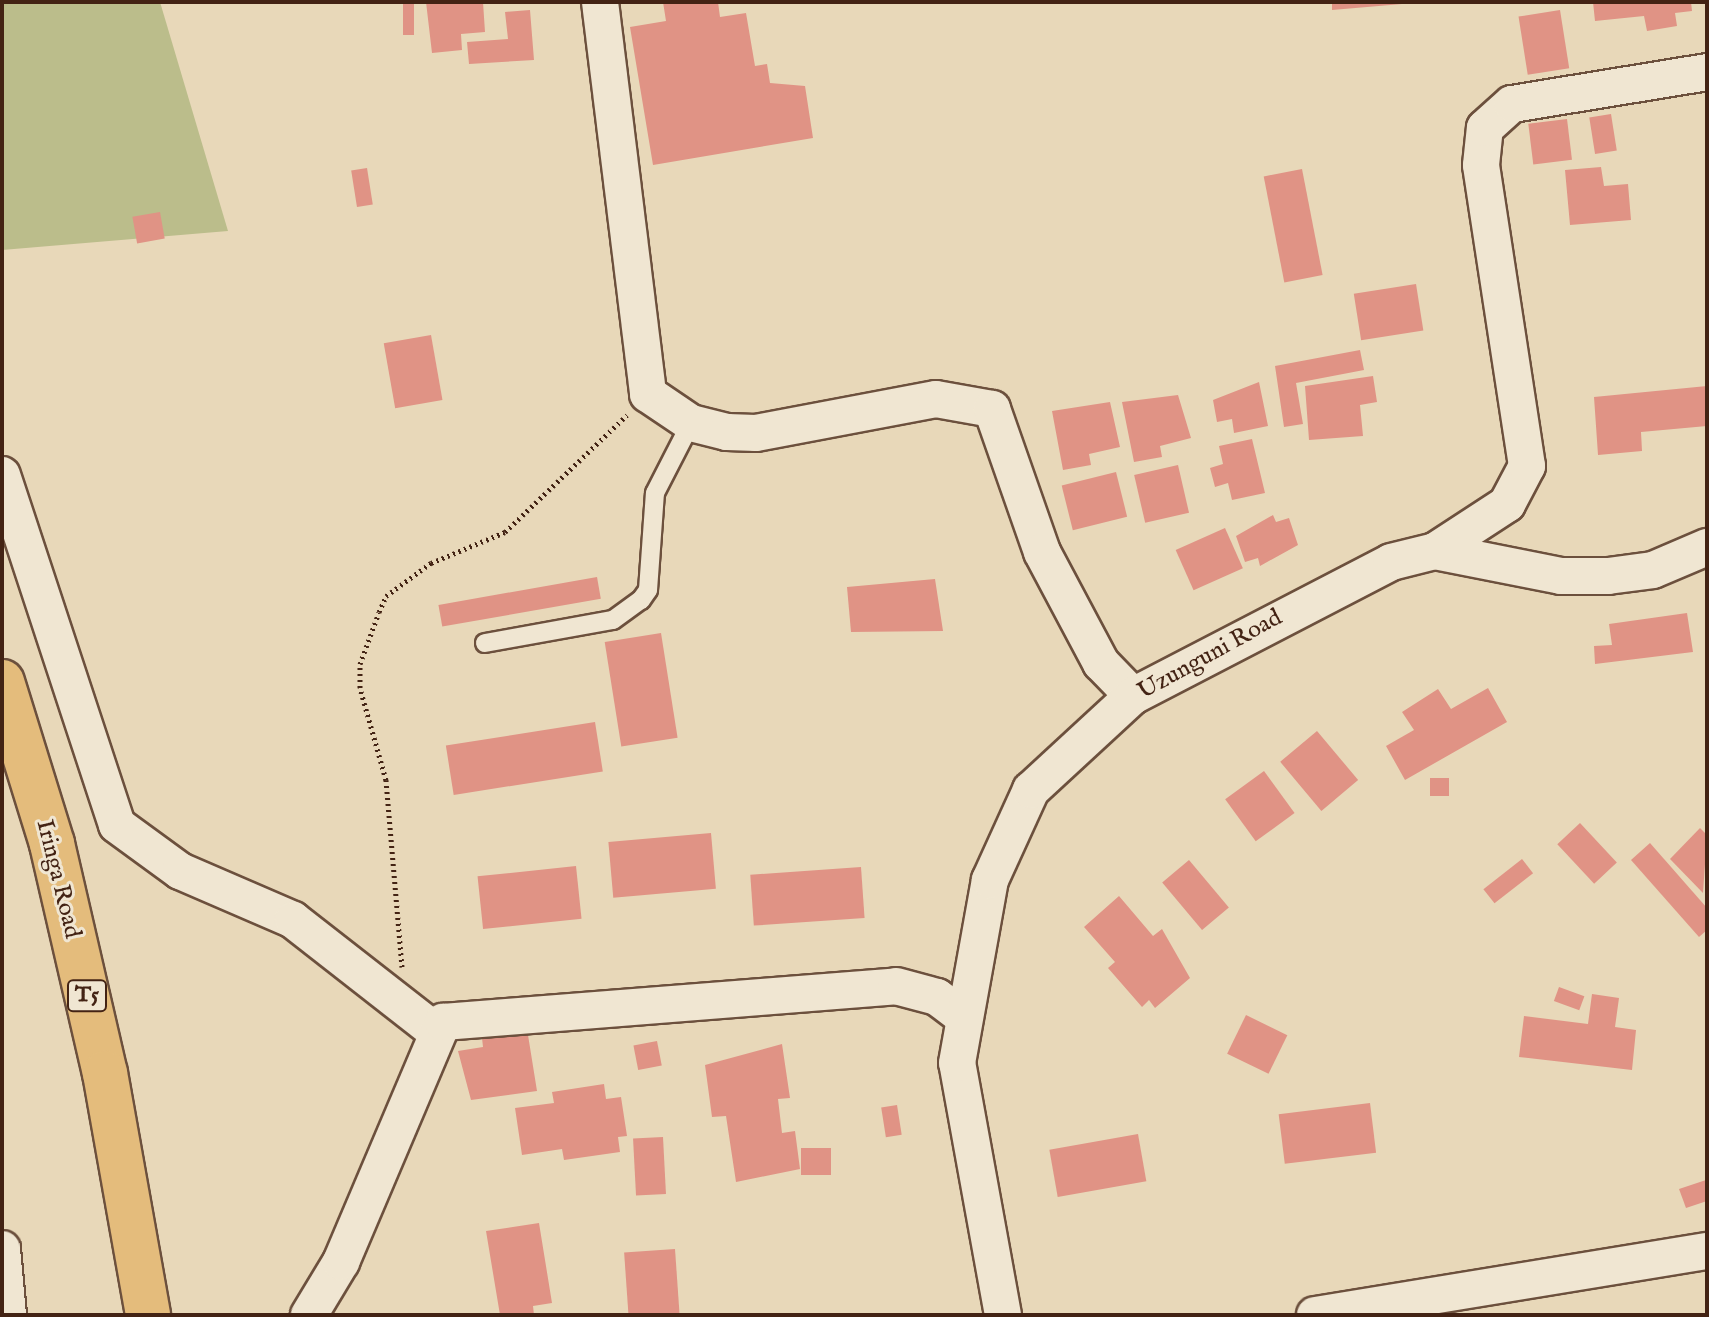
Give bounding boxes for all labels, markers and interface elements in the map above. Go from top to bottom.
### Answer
street label: Uzunguni Road [1133,604,1287,706]
street label: Iringa Road [29,817,87,941]
road number: T5 [67,978,107,1014]

